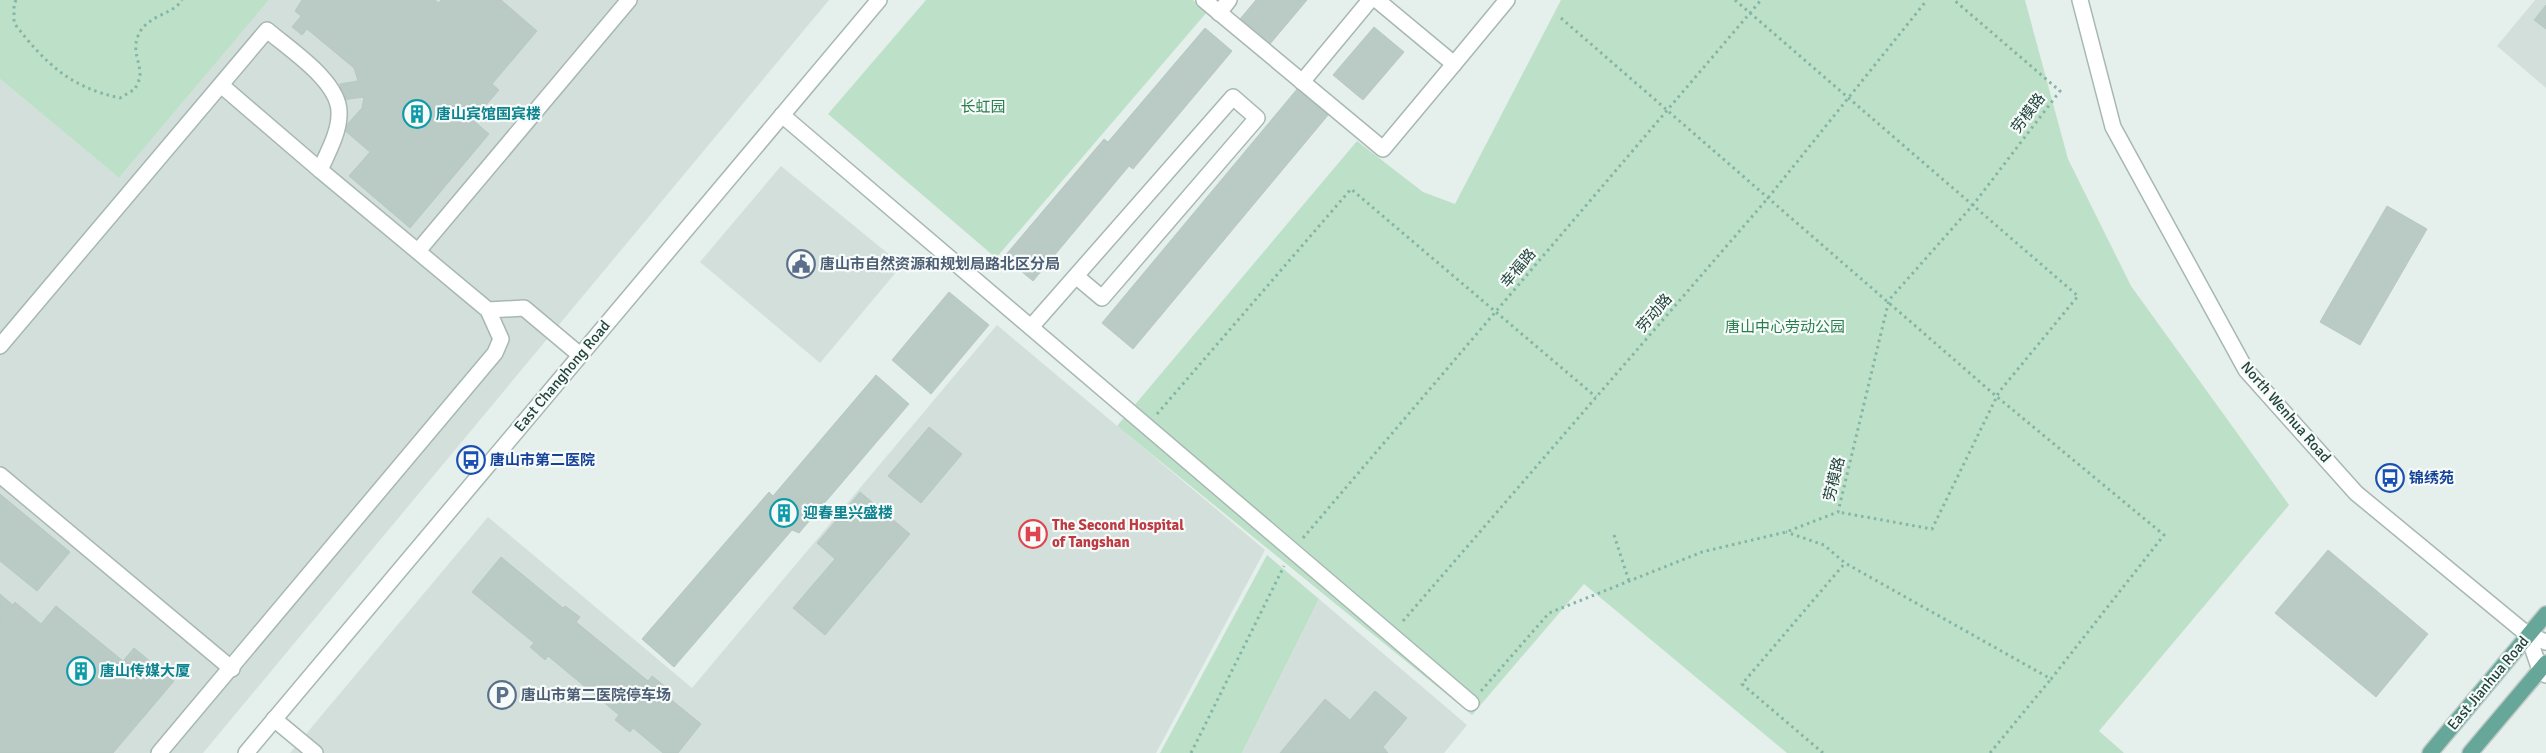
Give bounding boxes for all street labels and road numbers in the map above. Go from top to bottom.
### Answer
street label: 劳模路 [2007,90,2049,136]
street label: 幸福路 [1497,245,1539,291]
street label: 劳动路 [1632,290,1676,336]
street label: East Changhong Road [510,317,614,435]
street label: North Wenhua Road [2237,358,2335,466]
street label: 劳模路 [1820,455,1848,503]
street label: East Jianhua Road [2443,632,2533,734]

